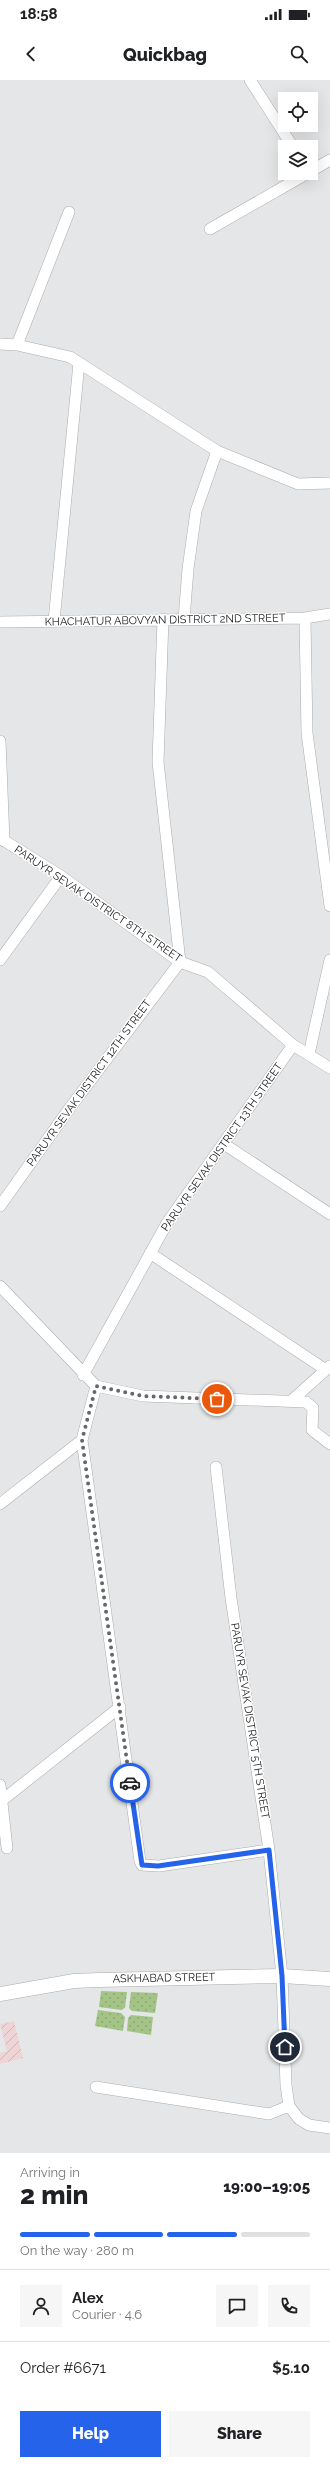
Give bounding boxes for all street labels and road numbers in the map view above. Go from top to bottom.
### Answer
street label: KHACHATUR ABOVYAN DISTRICT 2ND STREET [45,611,286,629]
street label: PARUYR SEVAK DISTRICT 8TH STREET [12,843,184,965]
street label: PARUYR SEVAK DISTRICT 12TH STREET [24,997,154,1169]
street label: PARUYR SEVAK DISTRICT 13TH STREET [159,1060,286,1234]
street label: PARUYR SEVAK DISTRICT 5TH STREET [228,1622,272,1820]
street label: ASKHABAD STREET [113,1971,216,1985]

